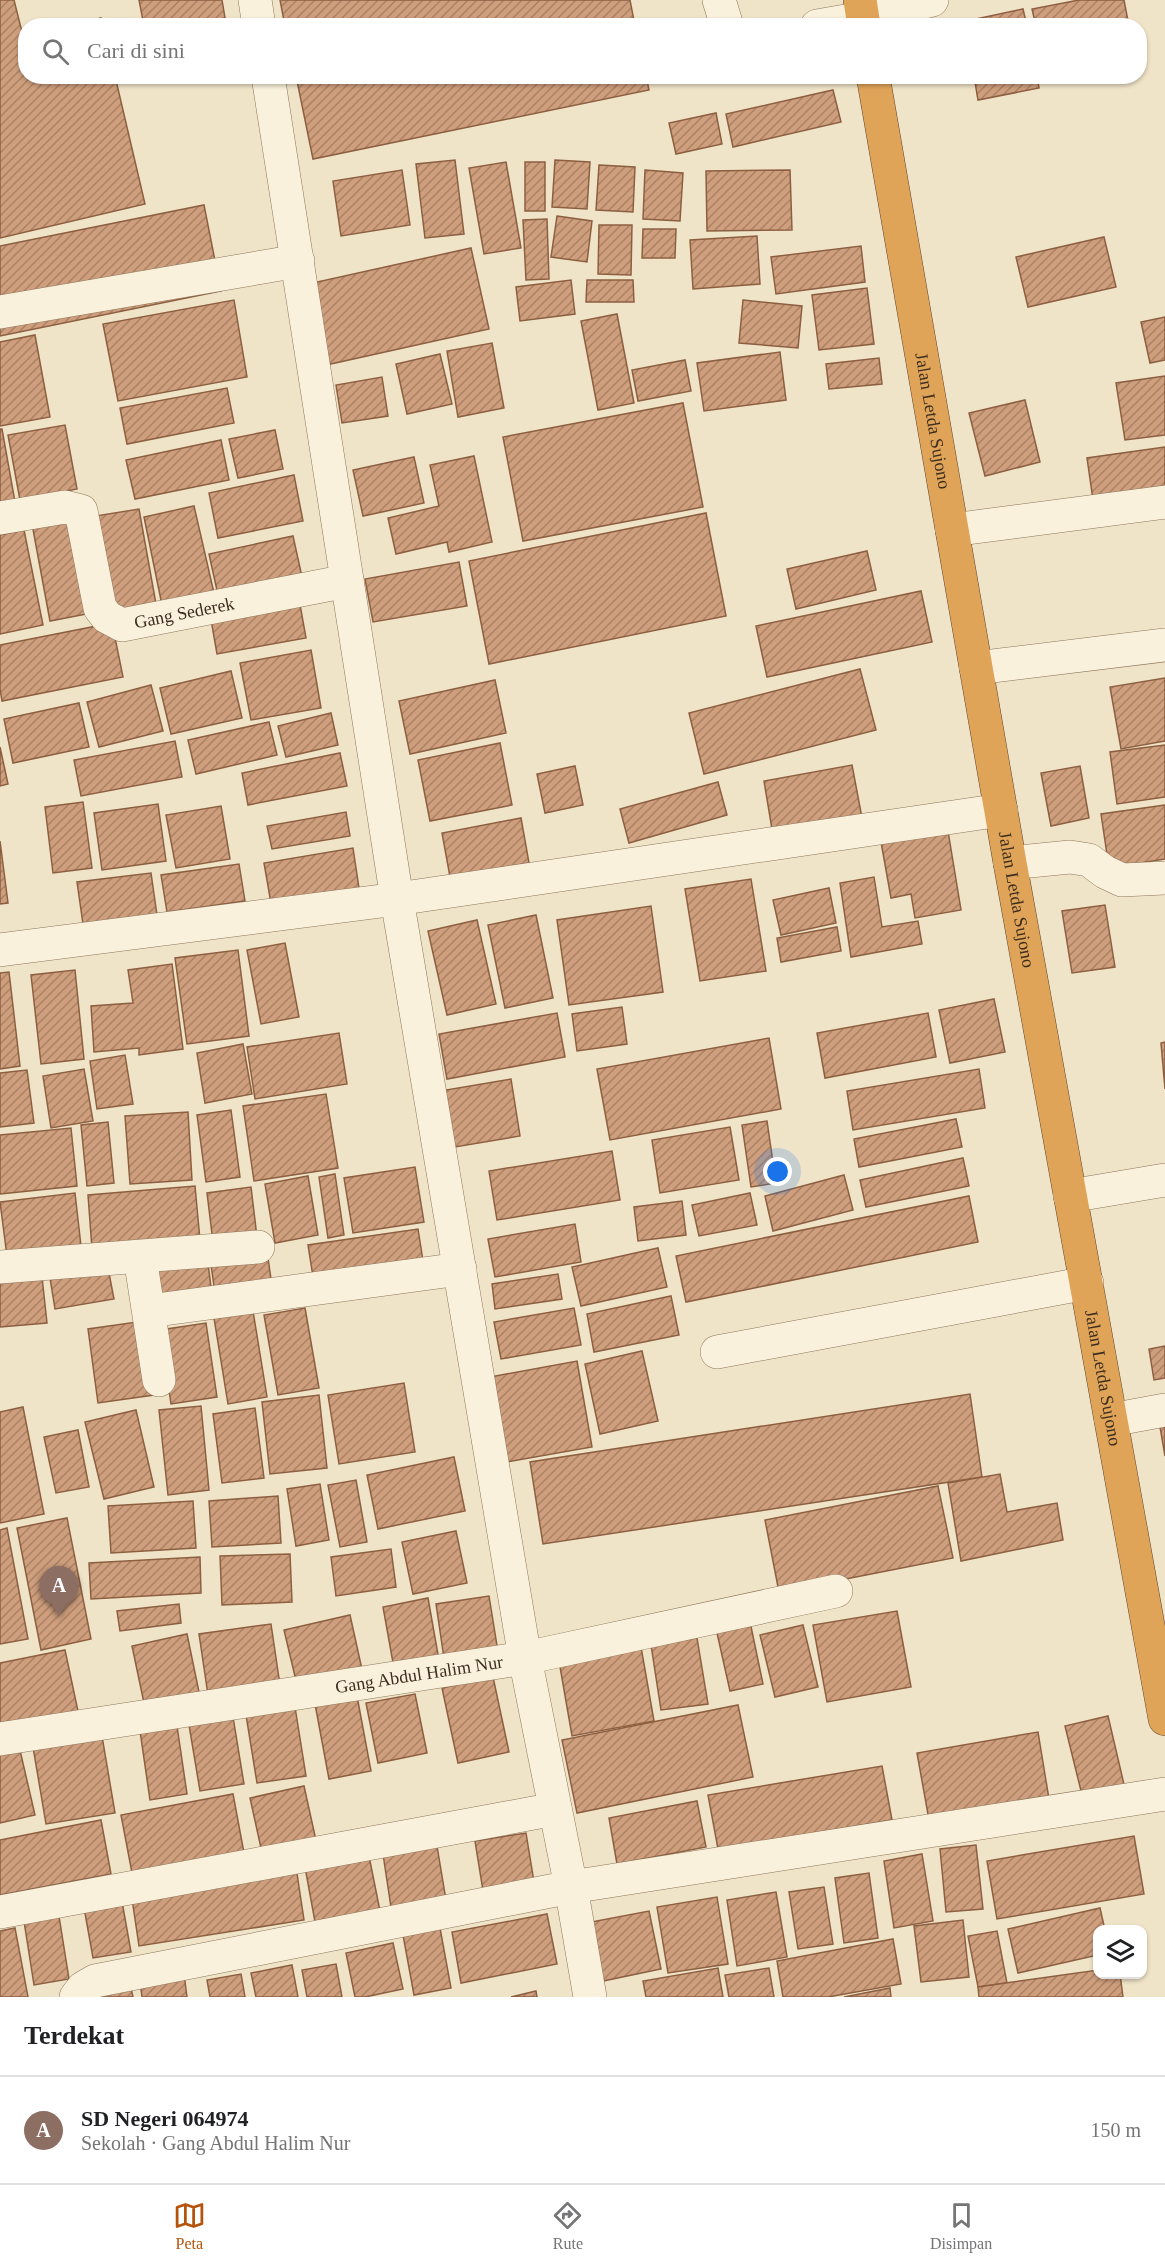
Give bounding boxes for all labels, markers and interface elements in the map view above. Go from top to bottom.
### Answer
search box [18,18,1147,84]
icon: search [39,35,72,68]
text: Cari di sini [87,38,185,63]
street label: Jalan Letda Sujono [911,351,955,491]
street label: Gang Sederek [132,593,236,632]
street label: Jalan Letda Sujono [995,830,1039,969]
your location [763,1157,792,1186]
street label: Jalan Letda Sujono [1081,1308,1125,1448]
pin: A [40,1566,78,1616]
street label: Gang Abdul Halim Nur [334,1652,504,1697]
map controls [1093,1925,1147,1979]
button: layers [1093,1925,1147,1979]
text: Terdekat [24,2021,124,2050]
text: SD Negeri 064974 [81,2106,248,2131]
text: A [36,2119,51,2141]
text: 150 m [1090,2119,1141,2141]
text: Sekolah · Gang Abdul Halim Nur [81,2132,350,2154]
tab: Peta [173,2199,206,2253]
tab: Rute [551,2199,584,2253]
tab: Disimpan [930,2199,992,2253]

